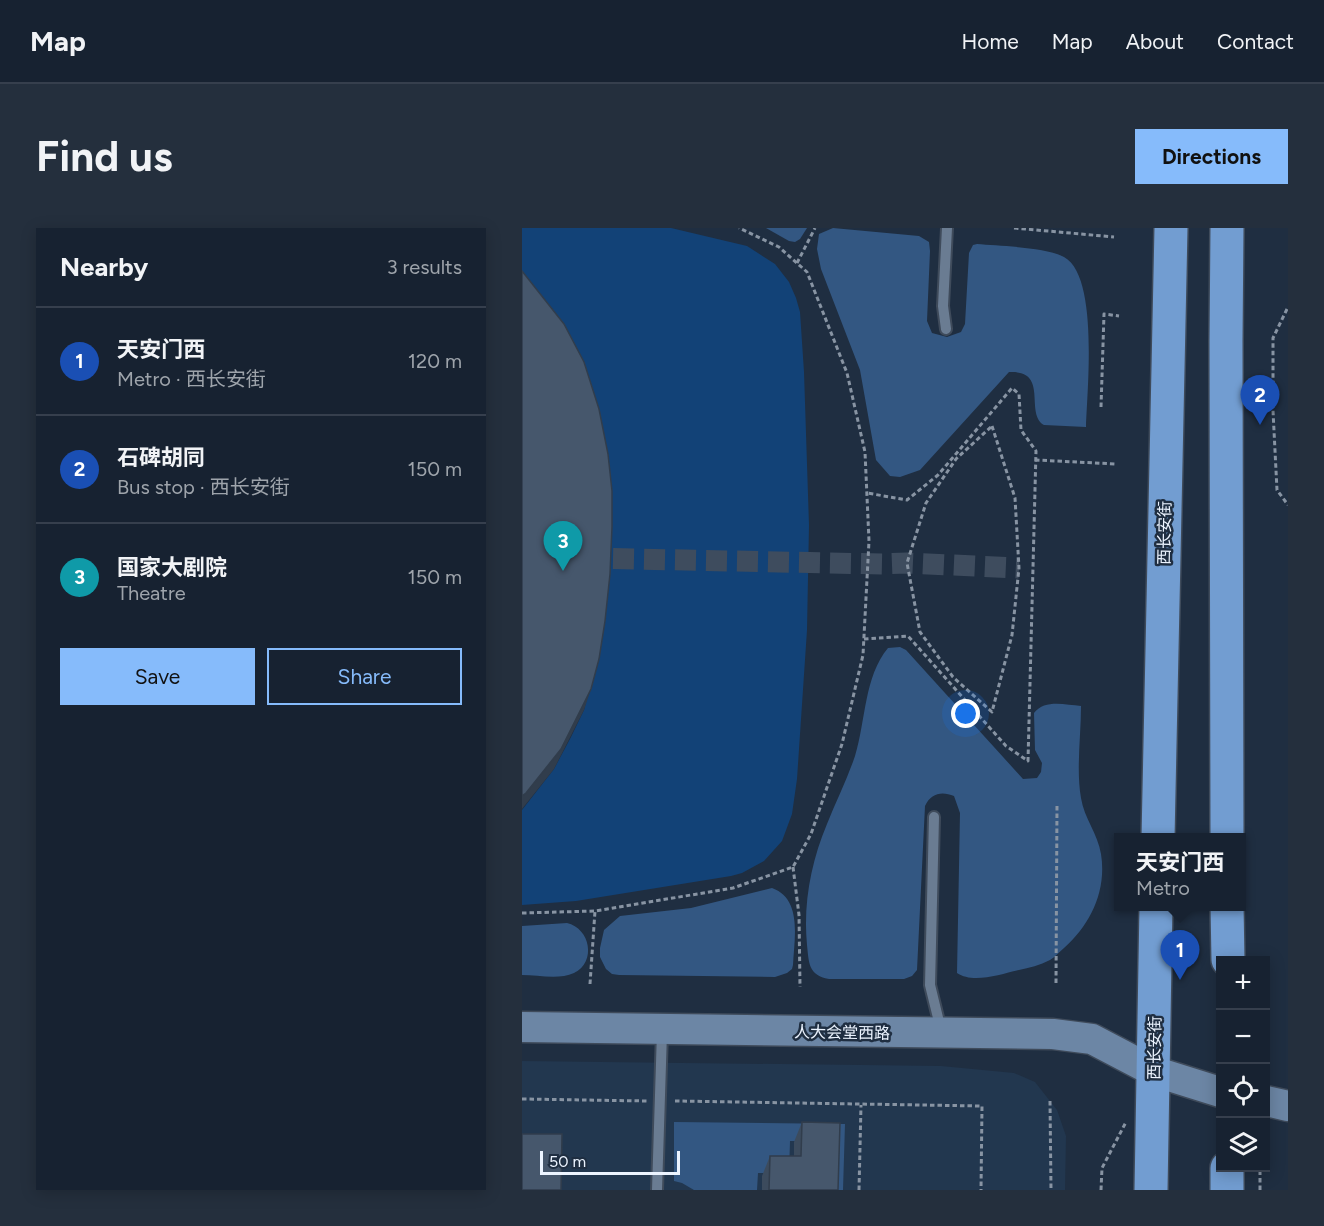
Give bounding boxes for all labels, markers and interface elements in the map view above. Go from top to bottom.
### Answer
text: Map [30,24,86,58]
text: Home [962,29,1019,54]
text: Map [1052,29,1093,54]
text: About [1126,29,1184,54]
text: Contact [1217,29,1294,54]
button: Directions [1135,129,1288,184]
text: Find us [36,131,173,182]
text: Nearby [60,251,148,283]
text: 3 results [387,255,462,279]
text: 天安门西 [117,336,205,363]
text: 1 [75,349,84,373]
text: 120 m [408,349,462,373]
text: Metro · 西长安街 [117,367,266,391]
pin: 2 [1240,376,1280,425]
text: 石碑胡同 [117,444,205,471]
text: 2 [74,457,85,481]
text: 150 m [407,457,462,481]
text: Bus stop · 西长安街 [117,475,290,499]
street label: 西长安街 [1154,501,1175,565]
pin: 3 [544,522,582,571]
text: 国家大剧院 [117,554,227,581]
text: 3 [74,565,85,589]
text: 150 m [407,565,462,589]
text: Theatre [117,581,186,605]
button: Save [60,648,255,705]
button: Share [267,648,462,705]
your location [951,699,980,728]
popup [1114,833,1246,911]
text: 天安门西 [1136,849,1224,876]
text: Metro [1136,876,1190,900]
pin: 1 [1160,930,1200,980]
map controls [1216,956,1270,1172]
button: + [1216,956,1270,1010]
button: − [1216,1010,1270,1064]
street label: 西长安街 [1144,1016,1165,1080]
street label: 人大会堂西路 [794,1022,890,1043]
button: locate [1216,1064,1270,1118]
button: layers [1216,1118,1270,1172]
scale bar [540,1148,680,1176]
text: 50 m [549,1152,586,1171]

